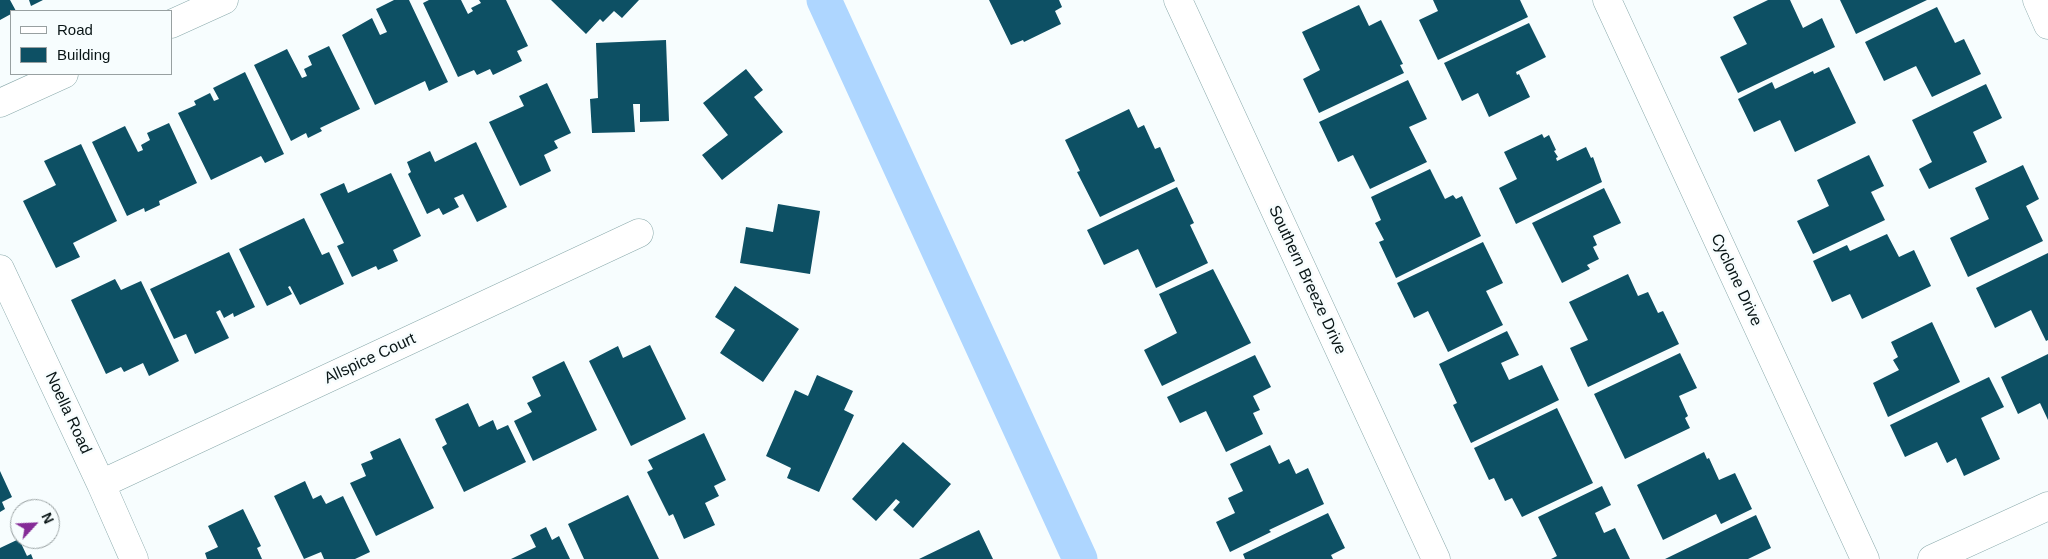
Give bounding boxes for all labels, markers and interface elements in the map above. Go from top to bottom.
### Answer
legend [10,10,172,75]
text: Road [57,21,93,38]
text: Building [57,46,110,63]
street label: Southern Breeze Drive [1264,203,1350,357]
street label: Cyclone Drive [1706,231,1766,329]
street label: Allspice Court [321,329,419,389]
street label: Noella Road [41,369,95,457]
north arrow [10,499,60,549]
text: N [38,510,57,526]

